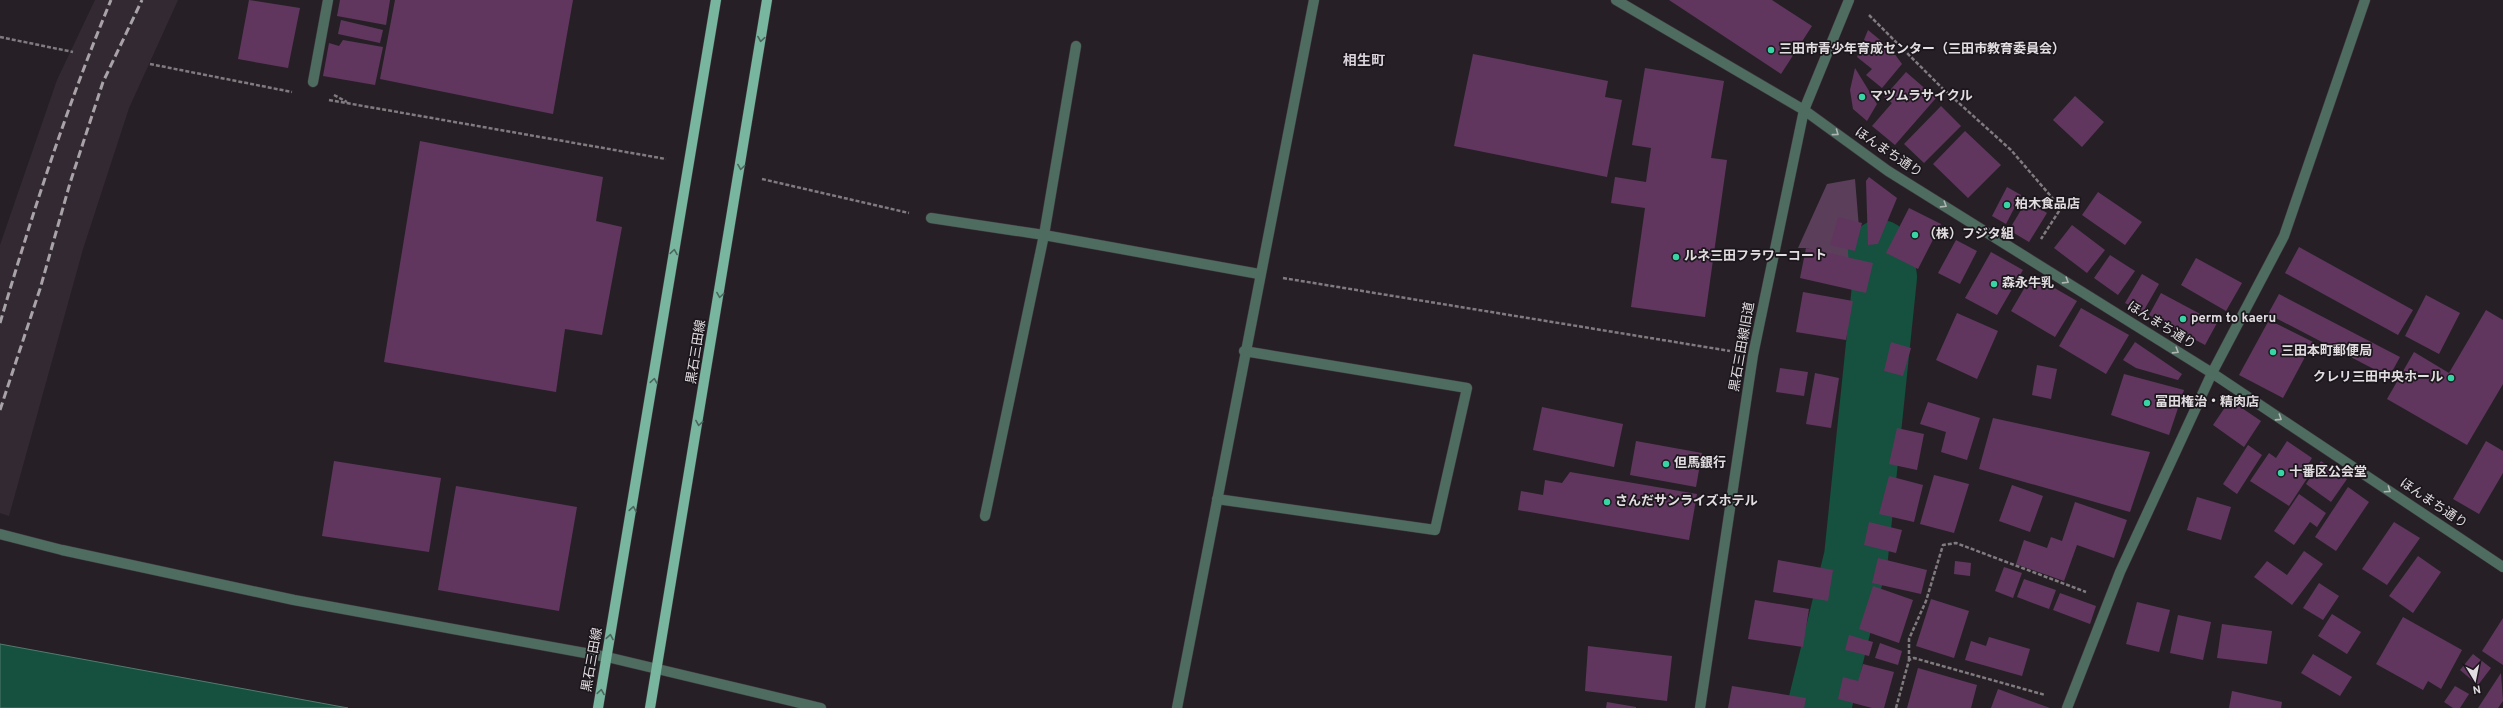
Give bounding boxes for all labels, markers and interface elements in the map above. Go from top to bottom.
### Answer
one-way arrow [757,35,766,42]
place label: 三田市青少年育成センター（三田市教育委員会） [1779,41,2065,58]
marker: 三田市青少年育成センター（三田市教育委員会） [1766,45,1776,55]
district label: 相生町 [1343,53,1385,70]
place label: マツムラサイクル [1870,89,1972,105]
marker: マツムラサイクル [1857,92,1867,102]
street label: ほんまち通り [1851,125,1925,181]
one-way arrow [1831,128,1838,135]
one-way arrow [737,164,746,170]
place label: 柏木食品店 [2015,197,2080,213]
marker: 柏木食品店 [2002,200,2012,210]
one-way arrow [1940,201,1947,208]
place label: （株）フジタ組 [1923,226,2014,243]
marker: （株）フジタ組 [1910,230,1920,240]
one-way arrow [669,249,678,255]
place label: ルネ三田フラワーコート [1684,249,1827,265]
marker: ルネ三田フラワーコート [1671,252,1681,262]
place label: 森永牛乳 [2002,275,2054,292]
one-way arrow [2062,276,2069,284]
marker: 森永牛乳 [1989,279,1999,289]
one-way arrow [716,292,725,298]
street label: ほんまち通り [2124,299,2198,353]
street label: 黒石三田線旧道 [1726,301,1759,393]
place label: perm to kaeru [2191,311,2276,327]
marker: perm to kaeru [2178,314,2188,324]
street label: 黒石三田線 [683,318,710,385]
place label: 三田本町郵便局 [2281,343,2372,360]
one-way arrow [2172,346,2179,353]
marker: 三田本町郵便局 [2268,347,2278,357]
place label: クレリ三田中央ホール [2313,370,2443,386]
marker: クレリ三田中央ホール [2446,373,2456,383]
one-way arrow [649,377,658,384]
place label: 冨田権治・精肉店 [2155,394,2259,411]
marker: 冨田権治・精肉店 [2142,398,2152,408]
one-way arrow [2275,413,2282,421]
one-way arrow [695,420,704,427]
place label: 但馬銀行 [1674,455,1726,472]
marker: 但馬銀行 [1661,459,1671,469]
place label: 十番区公会堂 [2289,464,2367,481]
marker: 十番区公会堂 [2276,468,2286,478]
street label: ほんまち通り [2396,476,2470,532]
one-way arrow [2383,485,2390,492]
place label: さんだサンライズホテル [1615,493,1758,510]
marker: さんだサンライズホテル [1602,497,1612,507]
one-way arrow [628,506,637,512]
street label: 黒石三田線 [578,626,607,693]
one-way arrow [606,634,614,640]
north arrow [2455,660,2495,700]
text: N [2471,681,2482,696]
one-way arrow [596,689,605,695]

